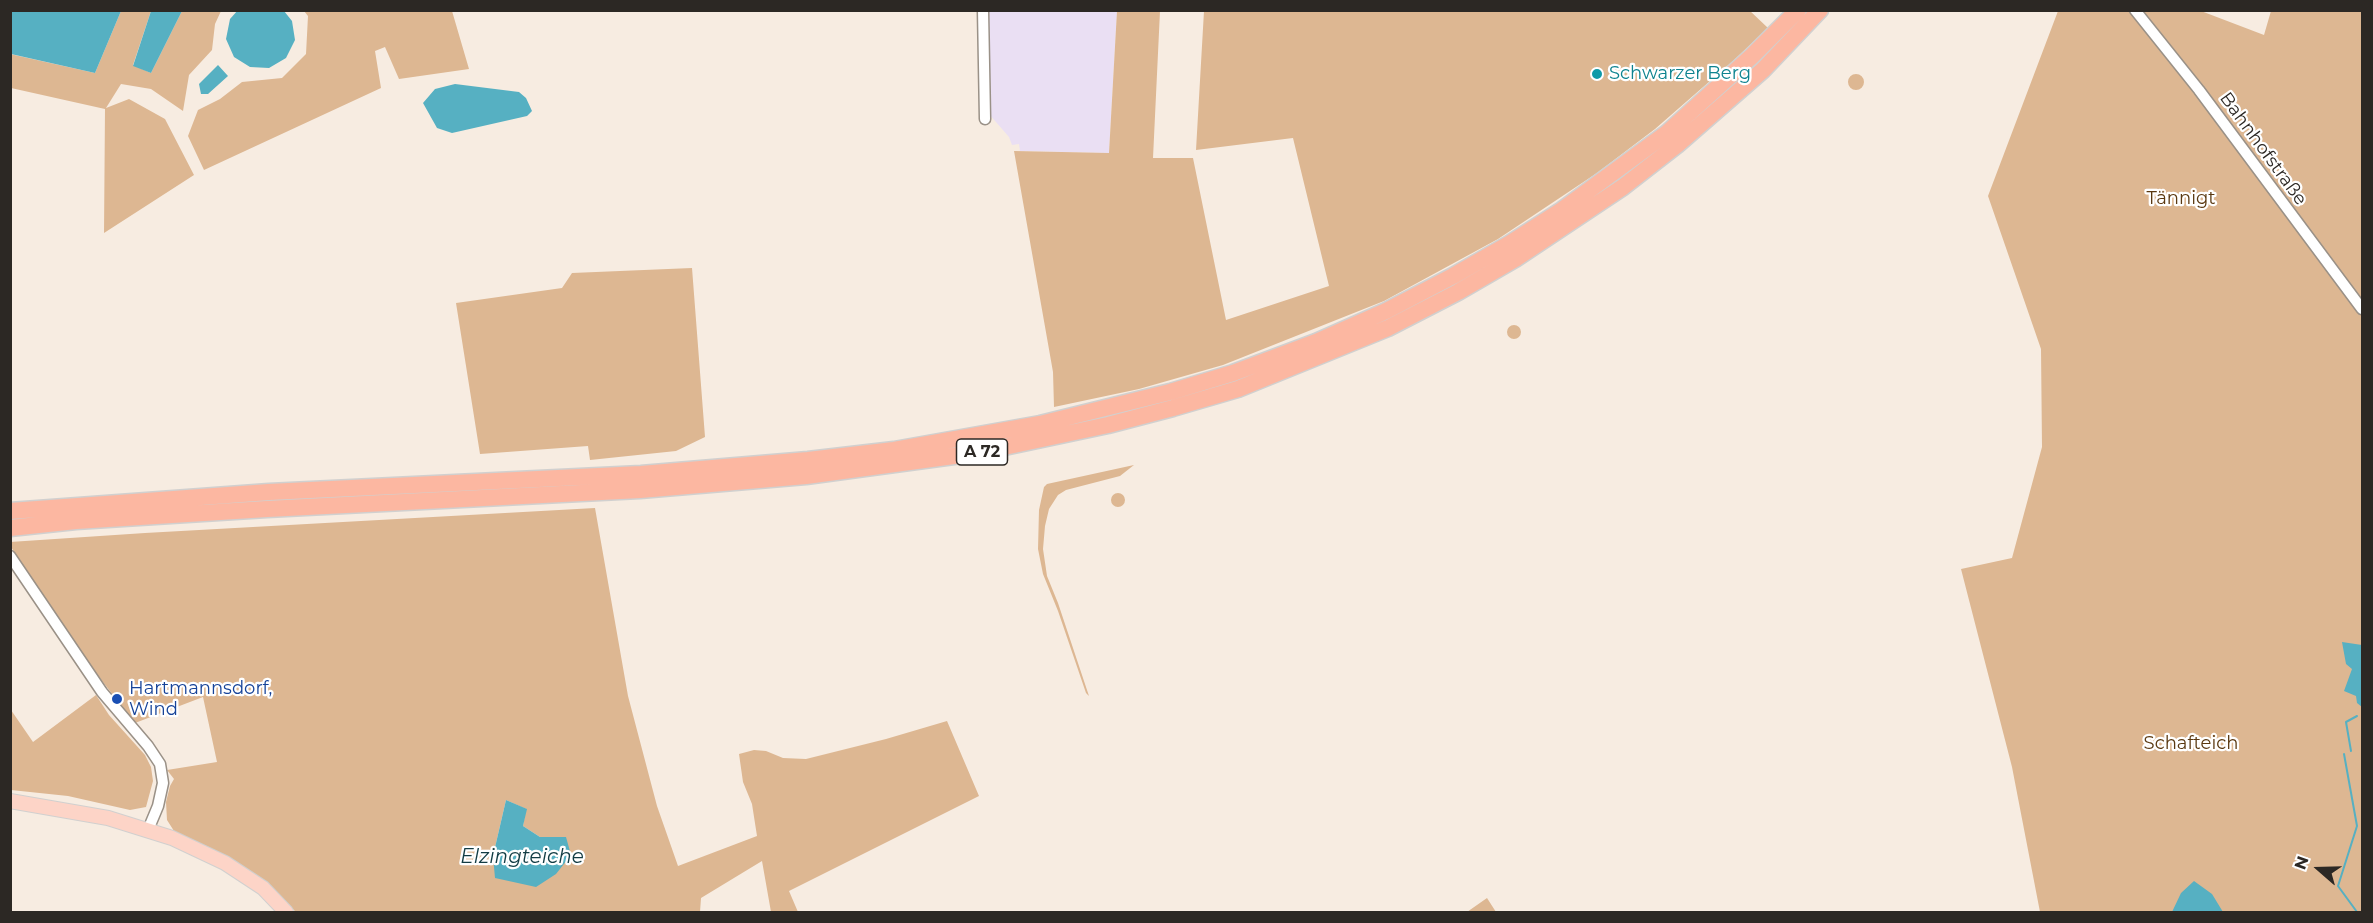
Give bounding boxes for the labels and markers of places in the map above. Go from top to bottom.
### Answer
place label: Schwarzer Berg [1609,63,1751,85]
marker: Schwarzer Berg [1590,67,1604,81]
place label: Hartmannsdorf, Wind [129,678,272,720]
marker: Hartmannsdorf, Wind [110,692,124,706]

